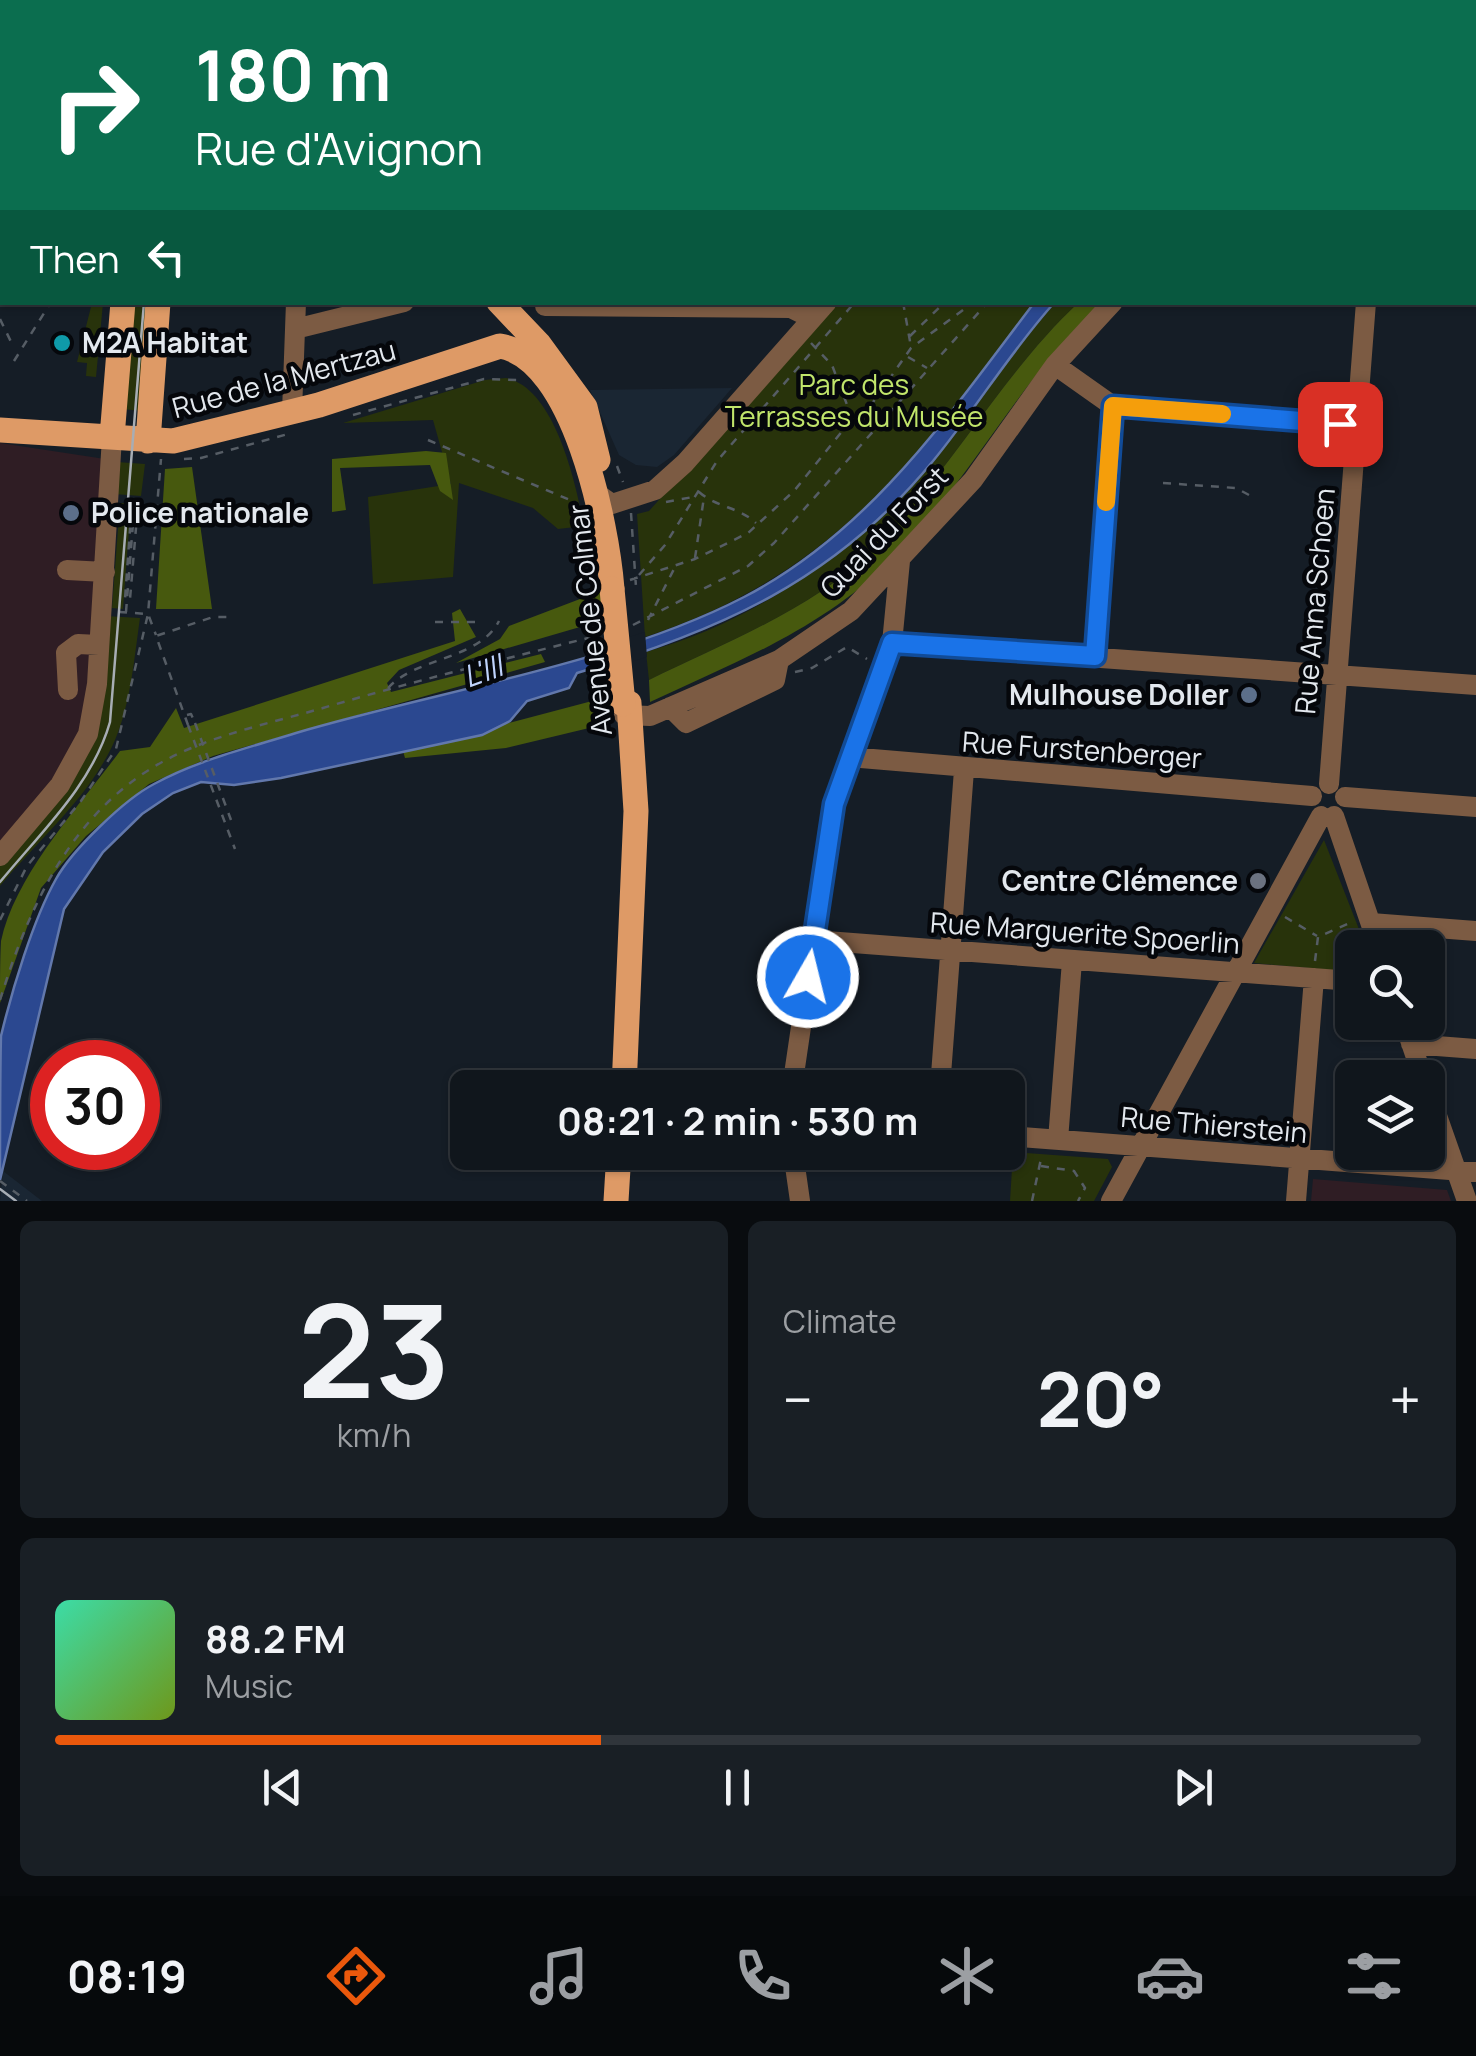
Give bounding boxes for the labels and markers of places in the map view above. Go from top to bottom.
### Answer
place label: M2A Habitat [82,323,248,361]
marker: M2A Habitat [51,332,73,354]
pin [1298,382,1383,467]
place label: Police nationale [91,493,309,531]
marker: Police nationale [60,502,82,524]
place label: Mulhouse Doller [1009,675,1229,713]
marker: Mulhouse Doller [1238,684,1260,706]
place label: Centre Clémence [1002,861,1238,899]
marker: Centre Clémence [1247,870,1269,892]

